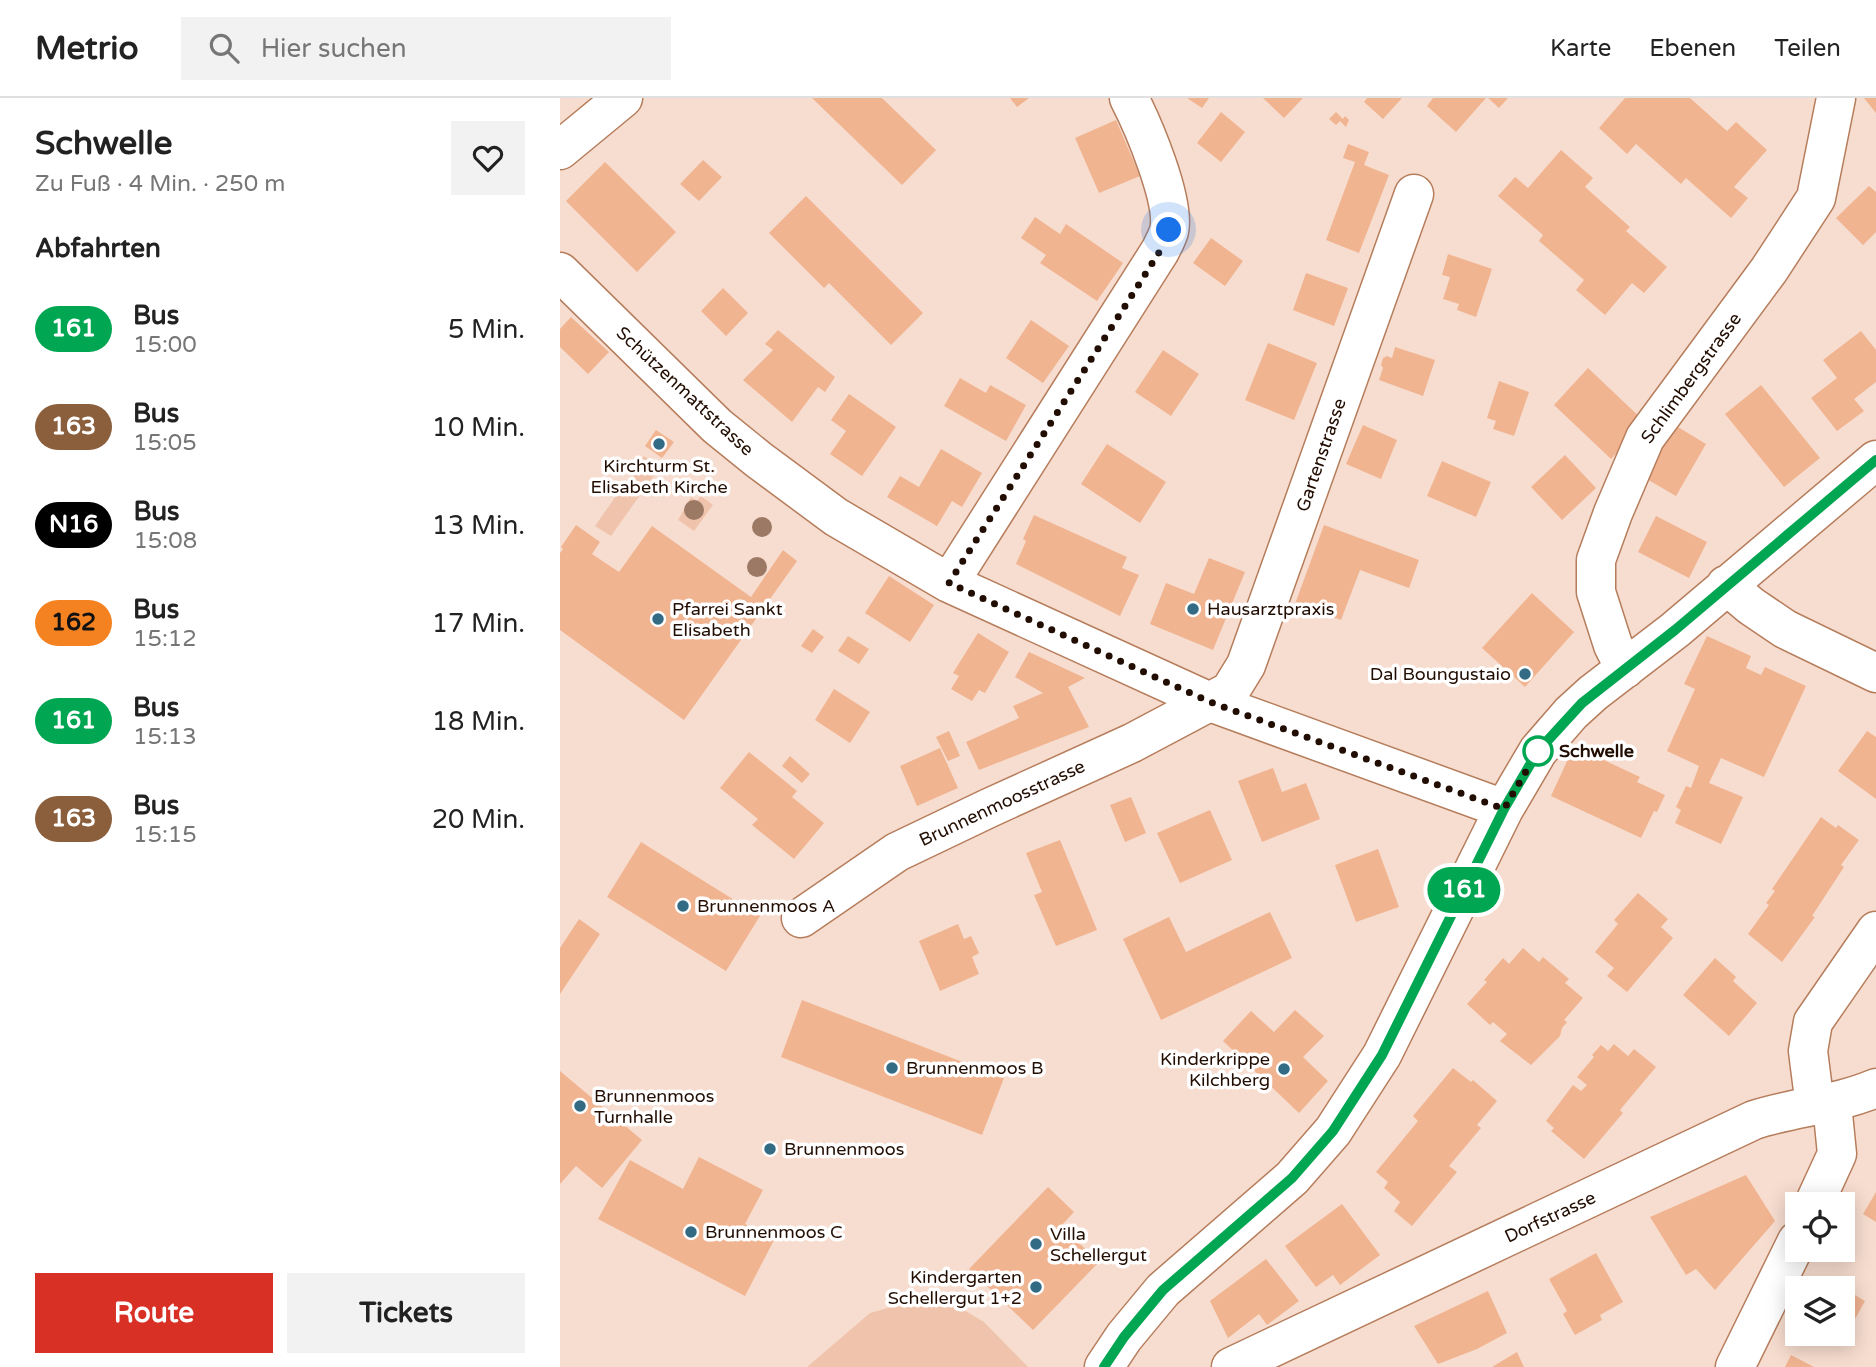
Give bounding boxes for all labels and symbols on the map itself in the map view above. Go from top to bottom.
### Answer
your location [1151,212,1186,247]
street label: Schlimbergstrasse [1636,308,1746,448]
street label: Schützenmattstrasse [612,322,758,460]
street label: Gartenstrasse [1291,395,1351,515]
marker: Kirchturm St. Elisabeth Kirche [651,436,667,452]
place label: Kirchturm St. Elisabeth Kirche [590,455,728,498]
place label: Pfarrei Sankt Elisabeth [672,598,783,641]
place label: Hausarztpraxis [1207,598,1334,620]
marker: Hausarztpraxis [1185,601,1201,617]
marker: Pfarrei Sankt Elisabeth [650,611,666,627]
place label: Dal Boungustaio [1370,663,1511,685]
marker: Dal Boungustaio [1517,666,1533,682]
marker: Schwelle [1523,736,1553,766]
place label: Schwelle [1559,740,1634,762]
street label: Brunnenmoosstrasse [916,755,1088,851]
line badge: 161 [1424,867,1504,913]
place label: Brunnenmoos A [697,895,835,917]
marker: Brunnenmoos A [675,898,691,914]
place label: Kinderkrippe Kilchberg [1160,1048,1270,1091]
place label: Brunnenmoos B [906,1057,1043,1079]
marker: Brunnenmoos B [884,1060,900,1076]
marker: Kinderkrippe Kilchberg [1276,1061,1292,1077]
place label: Brunnenmoos Turnhalle [594,1085,714,1128]
marker: Brunnenmoos Turnhalle [572,1098,588,1114]
place label: Brunnenmoos [784,1138,904,1160]
marker: Brunnenmoos [762,1141,778,1157]
street label: Dorfstrasse [1501,1186,1599,1248]
place label: Brunnenmoos C [705,1221,843,1243]
place label: Villa Schellergut [1050,1223,1147,1266]
marker: Brunnenmoos C [683,1224,699,1240]
marker: Villa Schellergut [1028,1236,1044,1252]
place label: Kindergarten Schellergut 1+2 [888,1266,1022,1309]
marker: Kindergarten Schellergut 1+2 [1028,1279,1044,1295]

